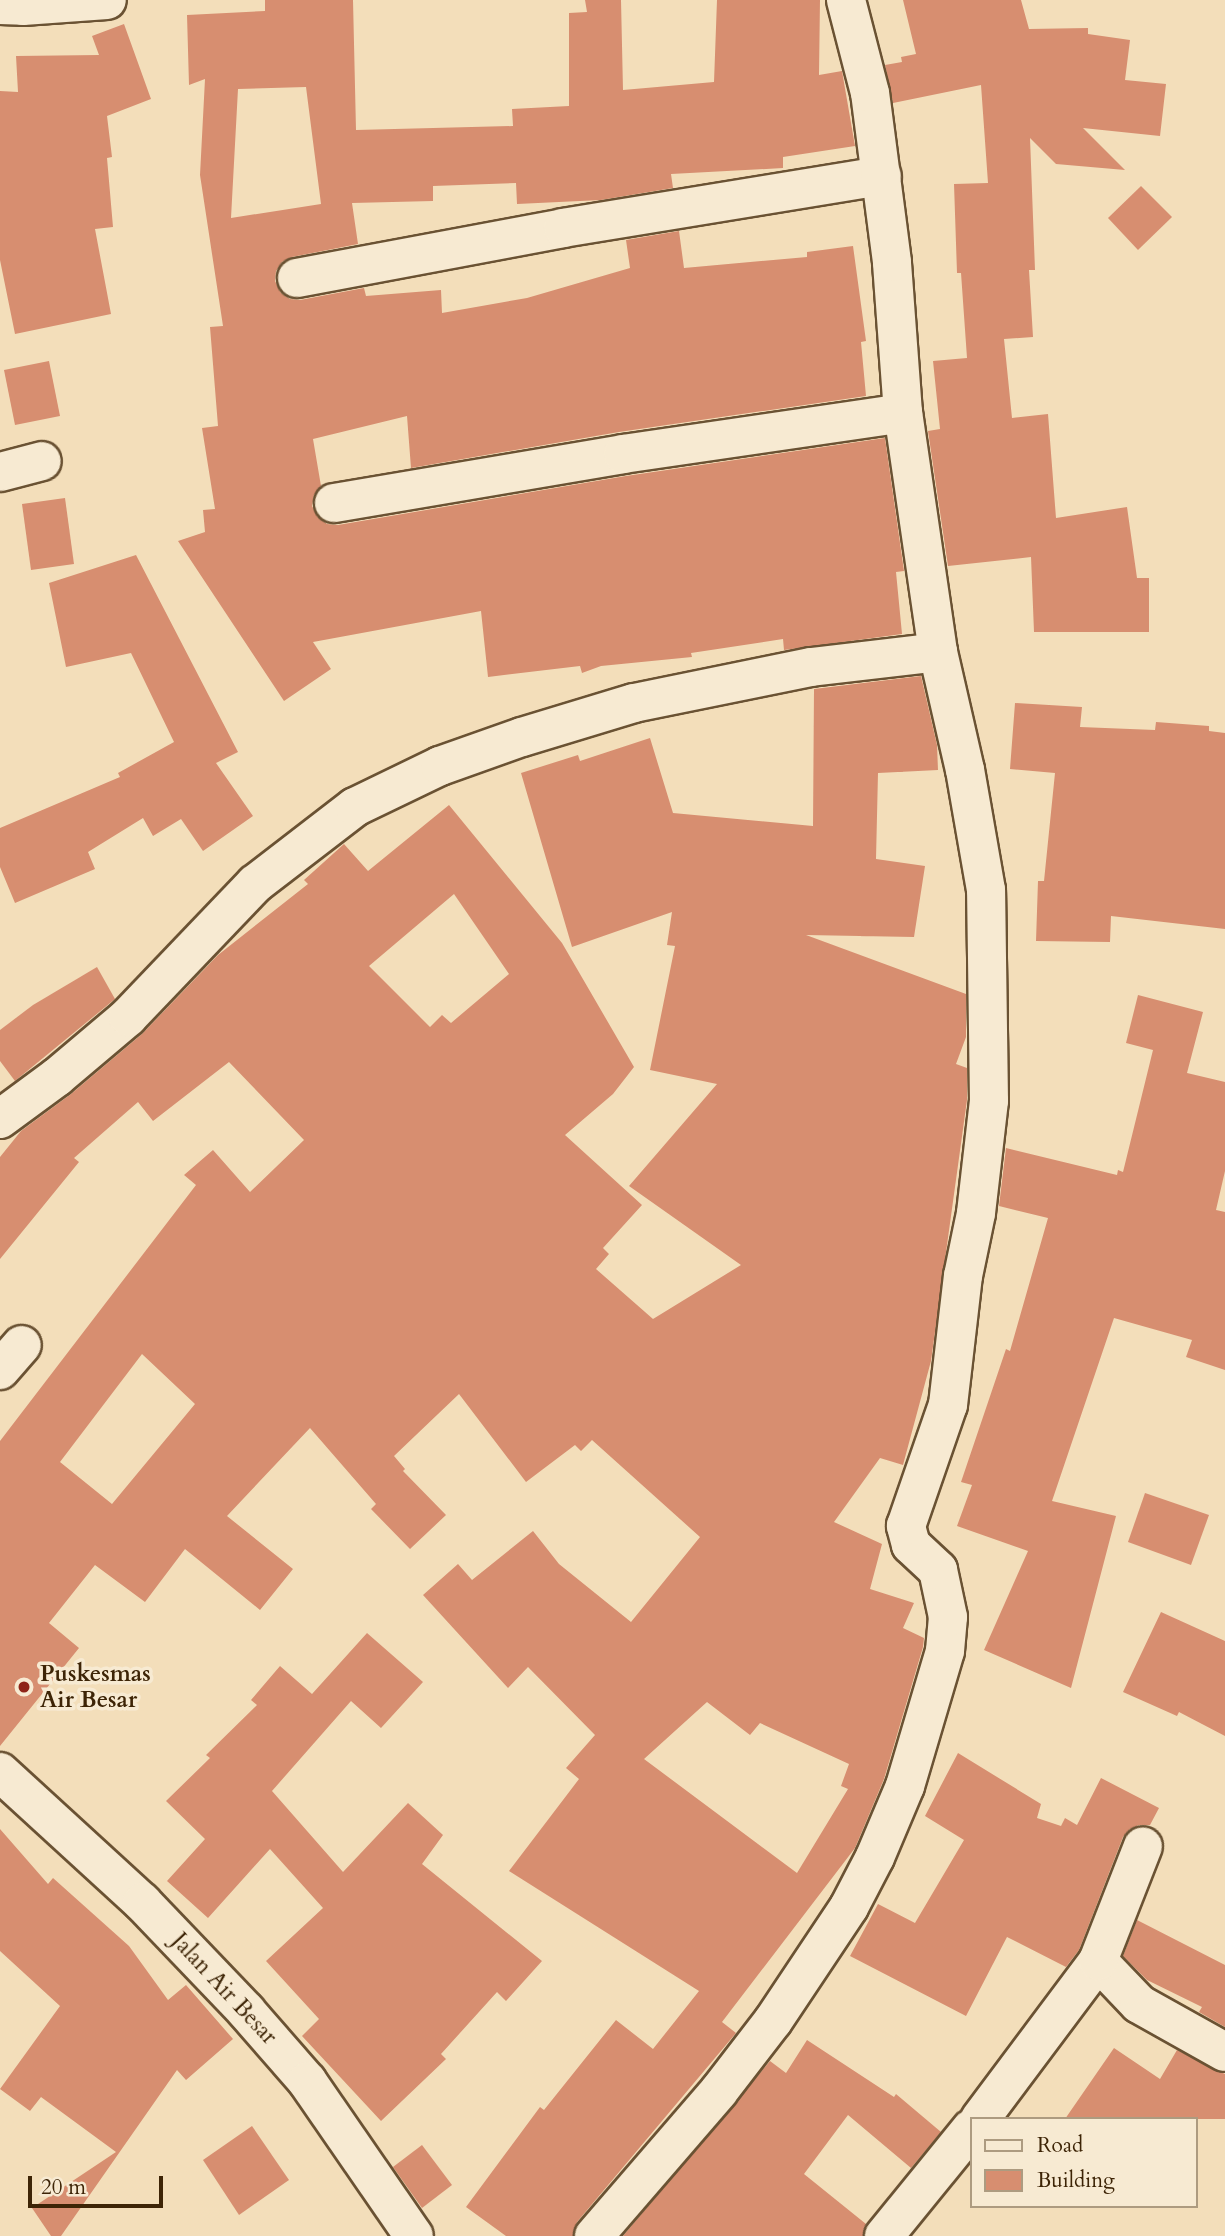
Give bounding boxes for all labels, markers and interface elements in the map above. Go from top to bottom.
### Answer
place label: Puskesmas Air Besar [40,1660,151,1714]
marker: Puskesmas Air Besar [14,1677,34,1697]
street label: Jalan Air Besar [165,1928,283,2050]
legend [970,2117,1197,2208]
text: Road [1037,2131,1083,2160]
scale bar [32,2162,166,2206]
text: Building [1037,2166,1115,2195]
text: 20 m [41,2173,86,2202]

